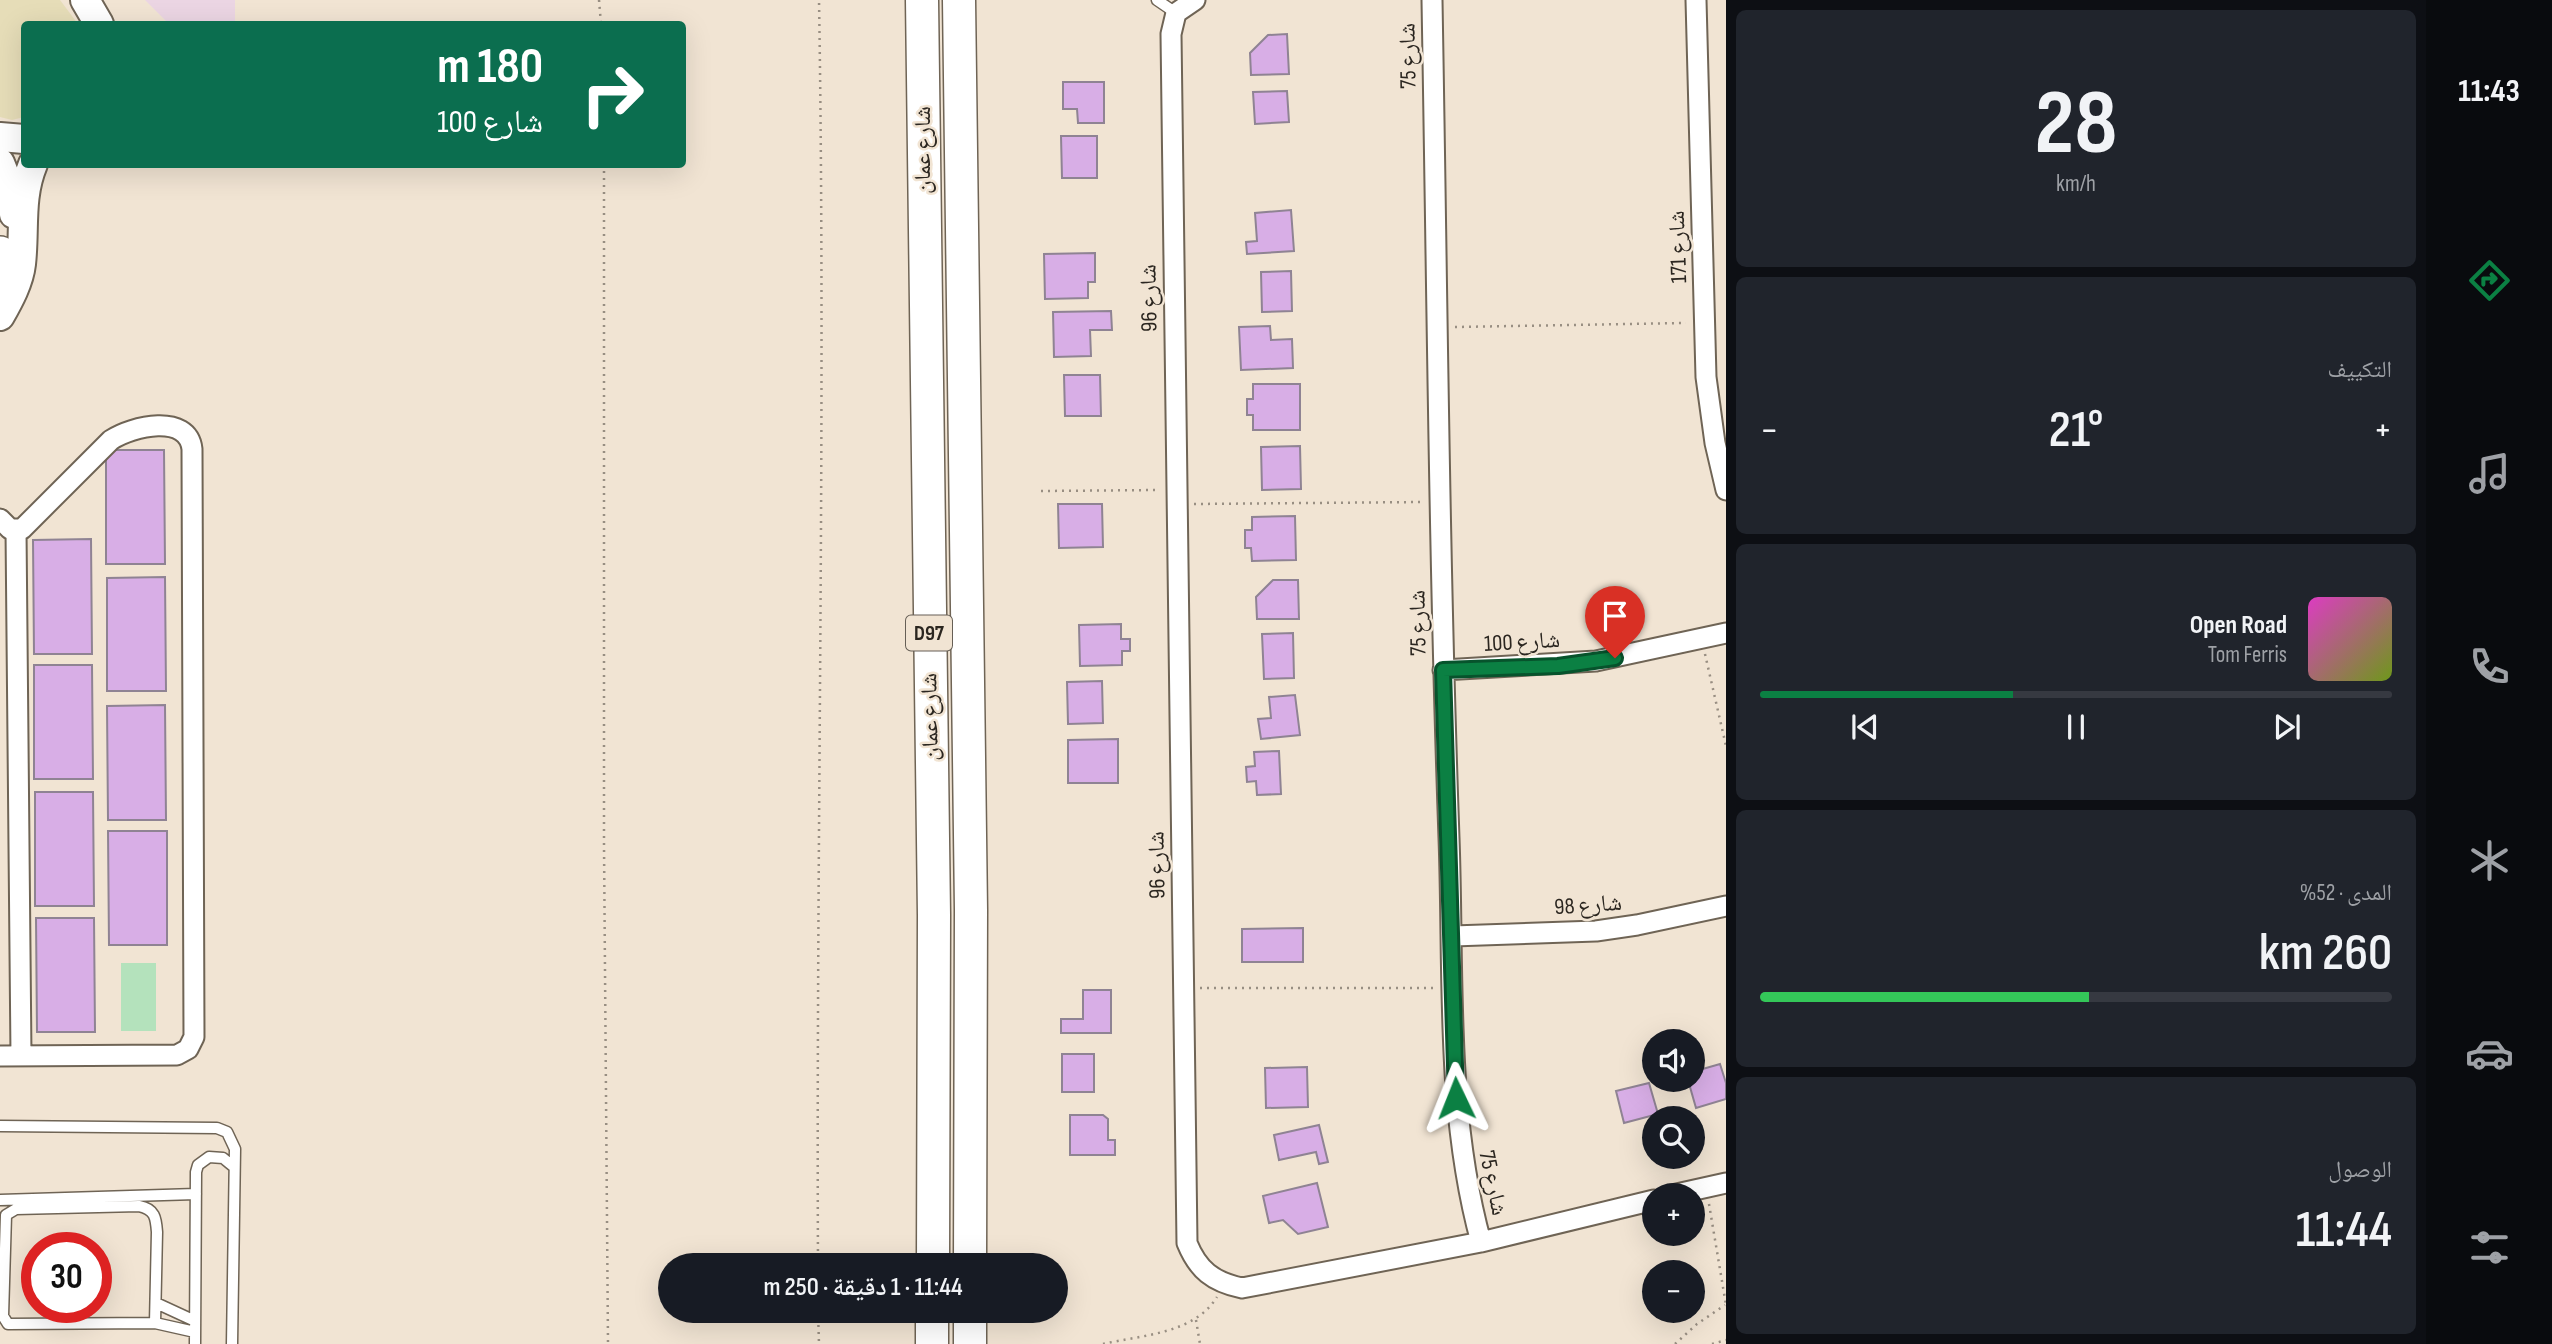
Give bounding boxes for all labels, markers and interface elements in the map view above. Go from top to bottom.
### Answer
street label: شارع 75 [1393,23,1423,89]
text: 180 m [437,38,543,97]
icon: right [567,49,658,140]
text: 28 [2035,70,2117,179]
text: 11:43 [2458,72,2520,111]
text: شارع 100 [437,103,543,142]
street label: شارع عمان [909,106,937,194]
text: km/h [2056,170,2096,198]
street label: شارع 171 [1663,210,1693,284]
icon: directions [2465,256,2514,305]
street label: شارع 96 [1134,264,1164,332]
text: التكييف [2327,356,2392,384]
text: 21° [2049,399,2103,462]
text: − [1760,408,1779,453]
text: + [2373,408,2392,453]
icon: music [2465,449,2514,498]
pin [1585,586,1645,658]
street label: شارع 75 [1403,590,1433,656]
icon: arrive [1596,597,1634,635]
text: Open Road [2190,610,2287,641]
road number: D97 [906,616,952,650]
street label: شارع 100 [1483,626,1561,658]
text: Tom Ferris [2208,641,2287,669]
icon: phone [2465,642,2514,691]
street label: شارع عمان [915,673,945,761]
icon: previous [1846,708,1884,746]
icon: pause [2057,708,2095,746]
icon: next [2268,708,2306,746]
street label: شارع 96 [1142,831,1172,899]
icon: climate [2465,836,2514,885]
text: المدى · 52% [2300,879,2392,907]
street label: شارع 98 [1553,889,1623,921]
text: 260 km [2259,922,2392,985]
map controls [1642,1029,1705,1323]
button: sound [1642,1029,1705,1092]
icon: car [2465,1029,2514,1078]
position arrow [1419,1061,1493,1135]
button: search [1642,1106,1705,1169]
street label: شارع 75 [1472,1148,1514,1218]
text: الوصول [2328,1156,2392,1184]
button: + [1642,1183,1705,1246]
text: 11:44 [2296,1199,2392,1262]
icon: filters [2465,1223,2514,1272]
speed limit sign: 30 [21,1232,112,1323]
button: − [1642,1260,1705,1323]
text: 11:44 · 1 دقيقة · 250 m [763,1272,963,1303]

